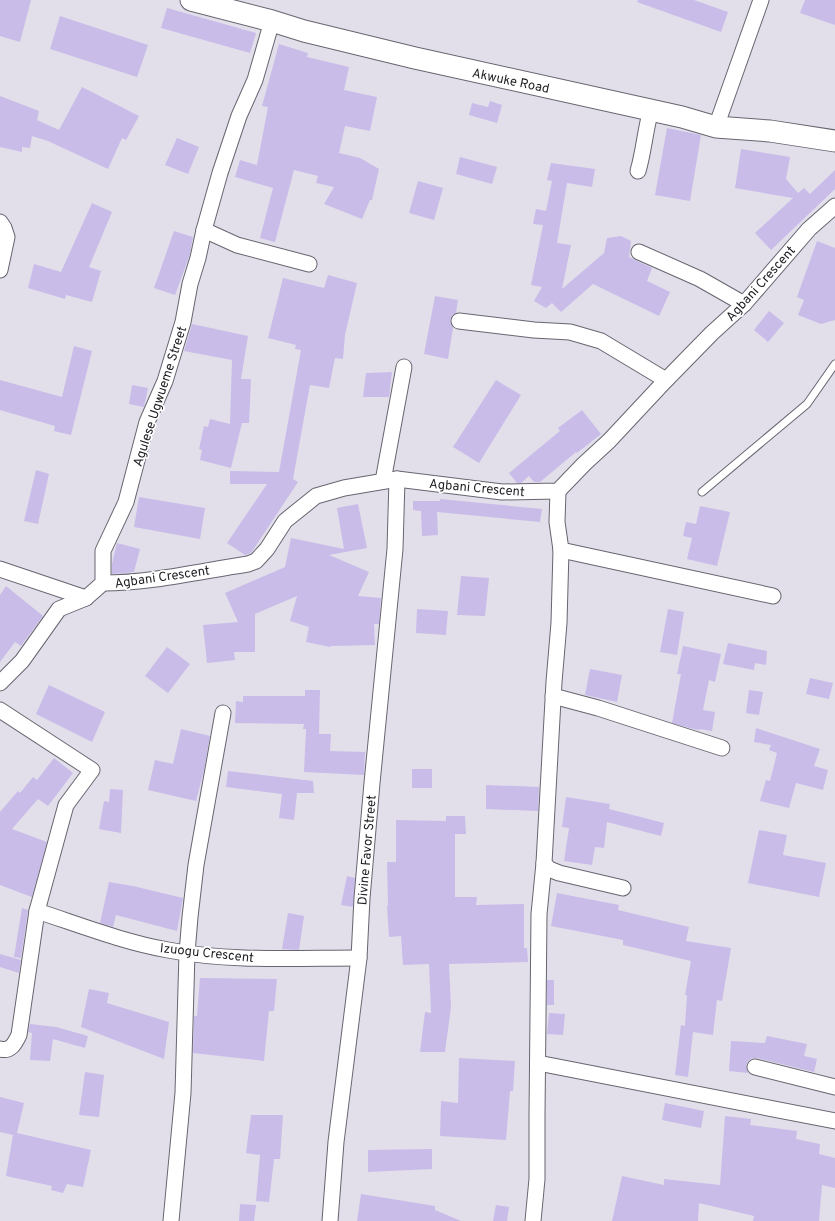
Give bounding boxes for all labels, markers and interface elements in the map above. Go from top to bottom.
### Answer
street label: Akwuke Road [470,66,551,98]
street label: Agbani Crescent [723,243,800,325]
street label: Agulese Ugwueme Street [131,324,191,469]
street label: Agbani Crescent [428,477,525,501]
street label: Agbani Crescent [114,563,211,593]
street label: Divine Favor Street [355,794,381,906]
street label: Izuogu Crescent [159,941,255,967]

